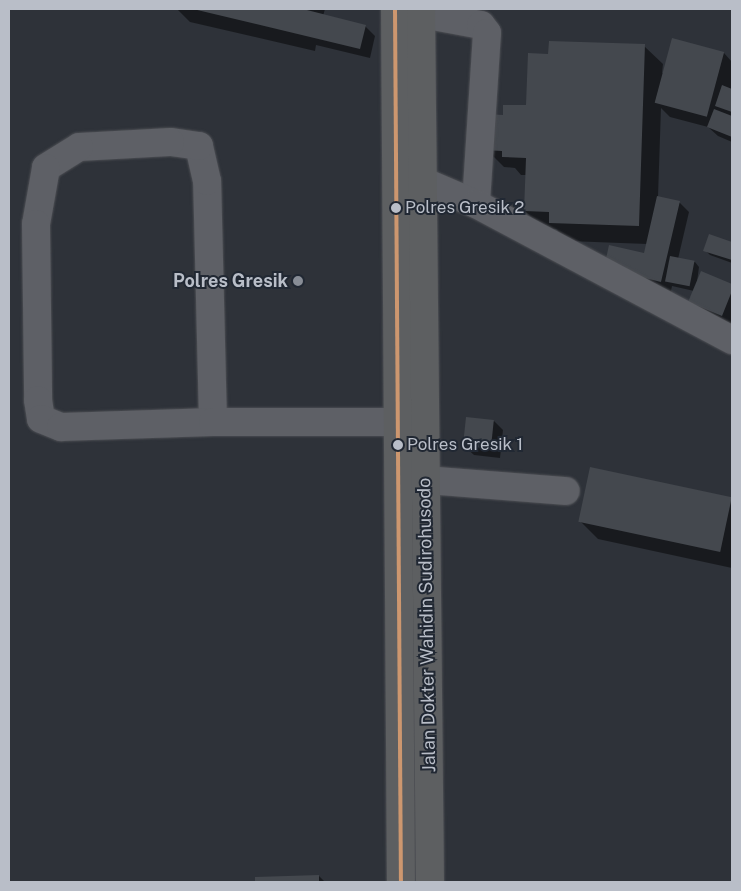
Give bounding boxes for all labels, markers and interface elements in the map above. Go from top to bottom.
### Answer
place label: Polres Gresik 2 [405,198,524,218]
marker: Polres Gresik 2 [391,203,401,213]
place label: Polres Gresik [173,270,288,292]
marker: Polres Gresik [292,275,304,287]
place label: Polres Gresik 1 [407,435,523,455]
marker: Polres Gresik 1 [393,440,403,450]
street label: Jalan Dokter Wahidin Sudirohusodo [414,477,440,773]

